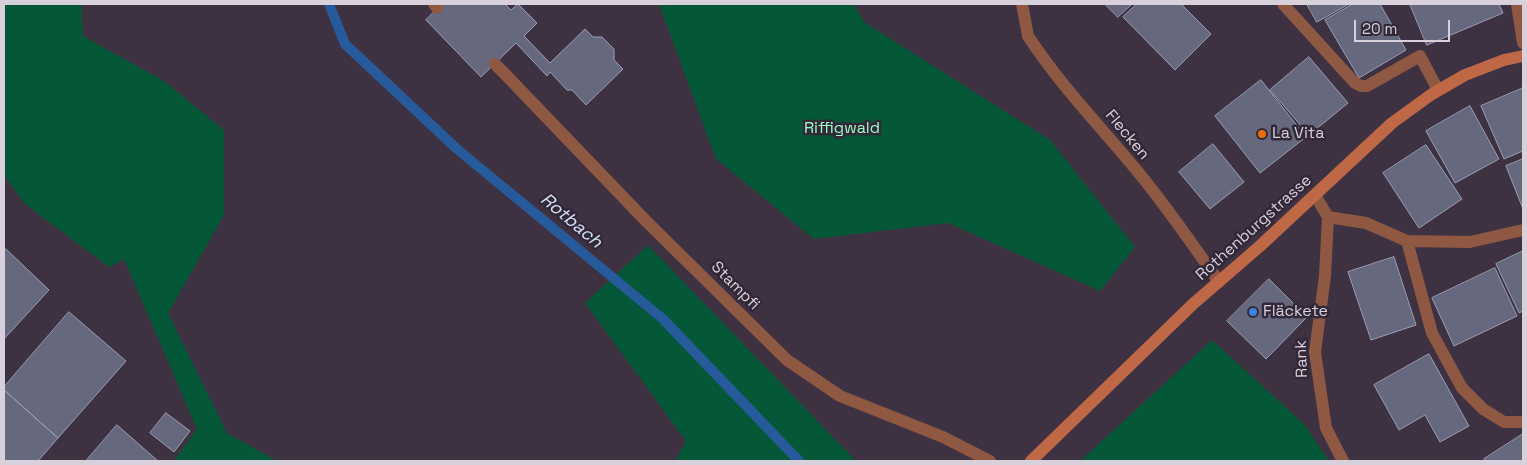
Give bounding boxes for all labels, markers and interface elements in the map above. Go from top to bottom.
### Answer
scale bar [1357,10,1453,42]
text: 20 m [1362,19,1397,38]
street label: Flecken [1101,106,1153,164]
park label: Riffigwald [804,119,880,139]
place label: La Vita [1272,124,1324,144]
marker: La Vita [1256,128,1268,140]
street label: Rothenburgstrasse [1192,171,1316,285]
water label: Rotbach [536,189,606,253]
street label: Stampfi [707,258,763,314]
place label: Fläckete [1263,302,1328,322]
marker: Fläckete [1247,306,1259,318]
street label: Rank [1292,340,1312,378]

